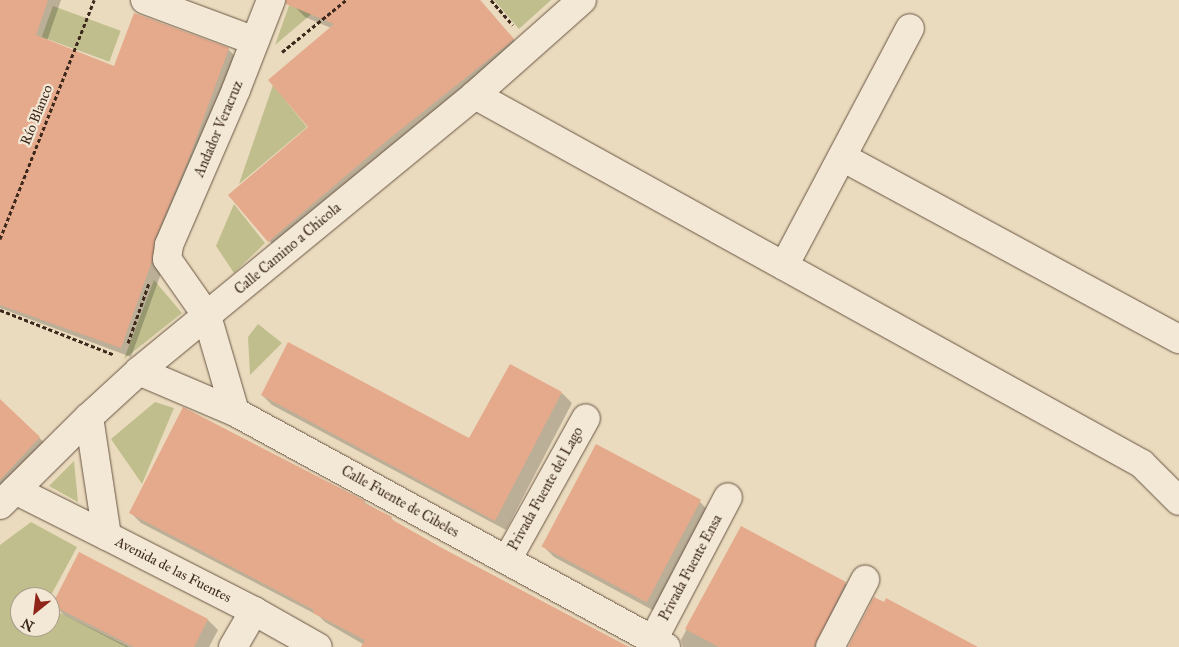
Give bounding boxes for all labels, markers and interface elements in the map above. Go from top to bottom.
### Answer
street label: Andador Veracruz [191,78,247,180]
street label: Río Blanco [17,82,57,148]
street label: Calle Camino a Chicola [232,200,344,298]
street label: Privada Fuente del Lago [505,424,587,554]
street label: Calle Fuente de Cibeles [338,463,462,541]
street label: Privada Fuente Ensa [656,512,726,624]
street label: Avenida de las Fuentes [112,533,234,607]
north arrow [10,587,60,637]
text: N [19,614,37,635]

